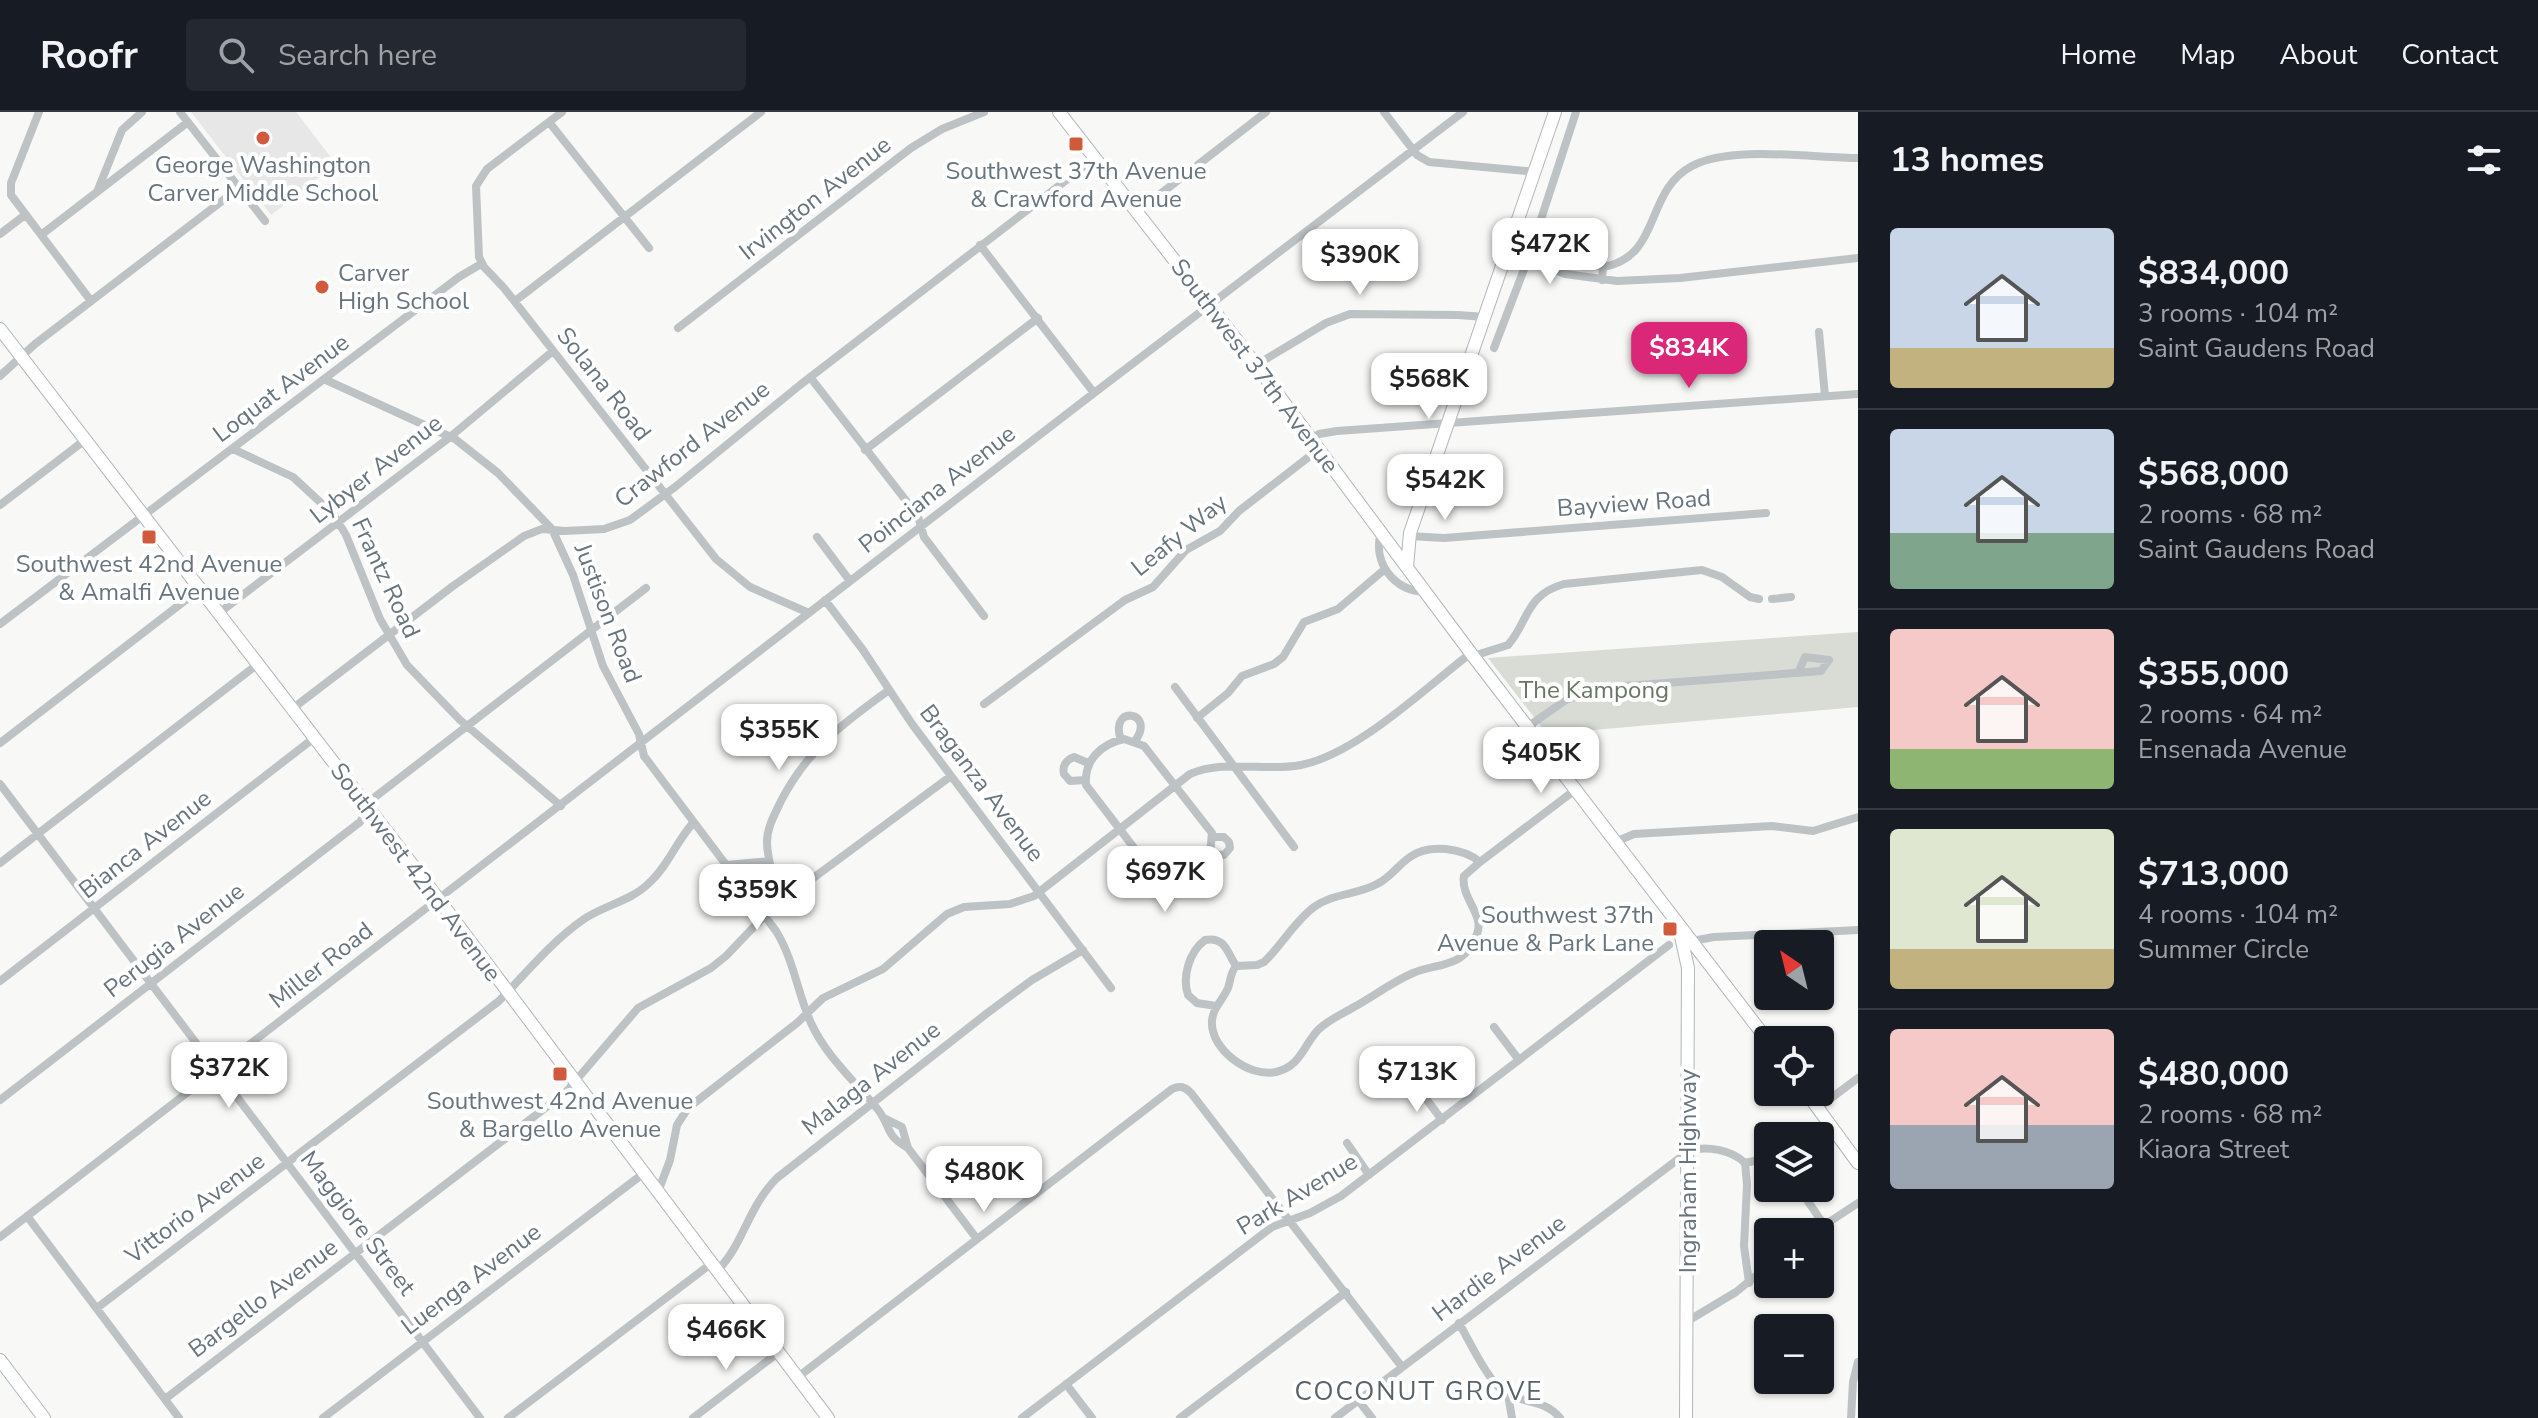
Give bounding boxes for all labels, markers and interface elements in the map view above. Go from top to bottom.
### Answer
search box [186,19,746,91]
text: Roofr [40,30,138,81]
icon: search [214,33,258,77]
text: Search here [278,35,437,76]
text: Home [2061,36,2136,74]
text: Map [2180,36,2235,74]
text: About [2279,36,2357,74]
text: Contact [2401,36,2498,74]
marker: George Washington Carver Middle School [254,129,272,147]
street label: Irvington Avenue [733,129,897,267]
marker: Southwest 37th Avenue & Crawford Avenue [1067,135,1085,153]
text: 13 homes [1890,137,2044,183]
icon: filters [2462,138,2506,182]
place label: George Washington Carver Middle School [148,149,378,209]
place label: Southwest 37th Avenue & Crawford Avenue [946,155,1206,215]
pin: $472K [1494,218,1606,286]
text: $472K [1510,226,1590,261]
pin: $390K [1304,229,1416,297]
text: $390K [1320,237,1400,272]
text: $834,000 [2138,250,2289,296]
street label: Southwest 37th Avenue [1164,252,1346,480]
place label: Carver High School [338,257,469,317]
icon: home [1954,260,2050,356]
marker: Carver High School [313,278,331,296]
text: 3 rooms · 104 m² [2138,296,2338,331]
street label: Solana Road [549,320,659,448]
pin: $834K [1633,322,1745,390]
street label: Loquat Avenue [206,326,356,450]
text: $834K [1649,330,1729,365]
text: Saint Gaudens Road [2138,331,2375,366]
pin: $568K [1373,353,1485,421]
text: $568K [1389,361,1469,396]
street label: Crawford Avenue [608,373,776,515]
street label: Lybyer Avenue [303,407,449,531]
street label: Poinciana Avenue [852,418,1022,560]
text: $568,000 [2138,451,2289,497]
pin: $542K [1389,454,1501,522]
icon: home [1954,461,2050,557]
text: $542K [1405,462,1485,497]
street label: Bayview Road [1556,482,1712,524]
street label: Leafy Way [1124,486,1234,584]
text: 2 rooms · 68 m² [2138,497,2322,532]
street label: Frantz Road [344,513,428,643]
marker: Southwest 42nd Avenue & Amalfi Avenue [140,528,158,546]
text: Saint Gaudens Road [2138,532,2375,567]
street label: Justison Road [566,538,649,687]
place label: Southwest 42nd Avenue & Amalfi Avenue [16,548,282,608]
text: $355,000 [2138,651,2289,697]
icon: home [1954,661,2050,757]
park label: The Kampong [1519,674,1669,706]
text: 2 rooms · 64 m² [2138,697,2322,732]
street label: Braganza Avenue [912,698,1052,868]
pin: $355K [723,704,835,772]
text: $355K [739,712,819,747]
pin: $405K [1485,727,1597,795]
text: Ensenada Avenue [2138,732,2347,767]
text: $405K [1501,735,1581,770]
street label: Southwest 42nd Avenue [323,756,509,988]
street label: Bianca Avenue [72,782,218,906]
pin: $697K [1109,846,1221,914]
text: $713,000 [2138,851,2289,897]
text: $697K [1125,854,1205,889]
icon: home [1954,861,2050,957]
pin: $359K [701,864,813,932]
text: $359K [717,872,797,907]
street label: Perugia Avenue [97,875,251,1005]
text: 4 rooms · 104 m² [2138,897,2338,932]
place label: Southwest 37th Avenue & Park Lane [1437,899,1654,959]
street label: Miller Road [262,914,380,1016]
marker: Southwest 37th Avenue & Park Lane [1661,920,1679,938]
north arrow [1754,930,1834,1010]
map controls [1754,930,1834,1394]
text: Summer Circle [2138,932,2309,967]
street label: Malaga Avenue [795,1014,947,1142]
button: locate [1754,1026,1834,1106]
pin: $372K [173,1042,285,1110]
pin: $713K [1361,1046,1473,1114]
text: $372K [189,1050,269,1085]
text: $480,000 [2138,1051,2289,1097]
text: $713K [1377,1054,1457,1089]
icon: home [1954,1061,2050,1157]
marker: Southwest 42nd Avenue & Bargello Avenue [551,1065,569,1083]
street label: Ingraham Highway [1672,1068,1704,1273]
place label: Southwest 42nd Avenue & Bargello Avenue [427,1085,693,1145]
text: 2 rooms · 68 m² [2138,1097,2322,1132]
button: layers [1754,1122,1834,1202]
text: Kiaora Street [2138,1132,2289,1167]
street label: Maggiore Street [293,1144,423,1302]
street label: Vittorio Avenue [118,1145,271,1272]
street label: Park Avenue [1231,1145,1363,1243]
pin: $480K [928,1146,1040,1214]
text: $480K [944,1154,1024,1189]
street label: Hardie Avenue [1426,1207,1572,1329]
street label: Luenga Avenue [395,1216,547,1342]
button: + [1754,1218,1834,1298]
street label: Bargello Avenue [182,1231,344,1365]
pin: $466K [670,1304,782,1372]
text: $466K [686,1312,766,1347]
button: − [1754,1314,1834,1394]
district label: COCONUT GROVE [1295,1374,1544,1409]

